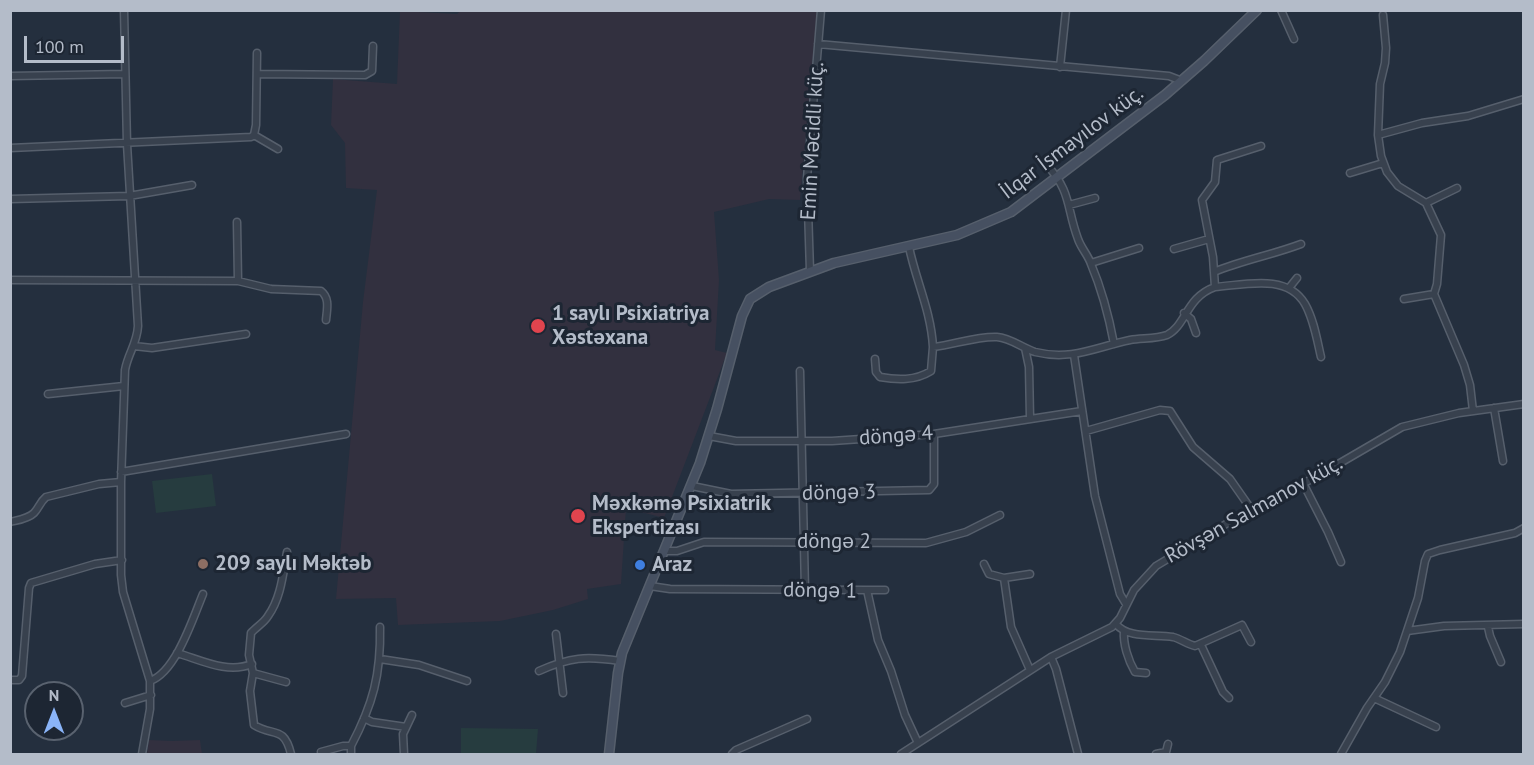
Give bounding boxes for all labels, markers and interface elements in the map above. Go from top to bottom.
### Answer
scale bar [27,24,128,62]
text: 100 m [35,35,84,58]
street label: Emin Məcidli küç. [796,61,830,221]
street label: İlqar İsmayılov küç. [995,81,1149,205]
place label: 1 saylı Psixiatriya Xəstəxana [552,301,709,351]
marker: 1 saylı Psixiatriya Xəstəxana [529,317,547,335]
street label: döngə 4 [858,421,934,451]
street label: Rövşən Salmanov küç. [1161,451,1347,569]
street label: döngə 3 [802,480,876,506]
place label: Məxkəmə Psixiatrik Ekspertizası [592,491,771,541]
marker: Məxkəmə Psixiatrik Ekspertizası [569,507,587,525]
street label: döngə 2 [797,529,871,555]
place label: 209 saylı Məktəb [215,551,372,577]
place label: Araz [652,552,692,578]
marker: 209 saylı Məktəb [196,557,210,571]
marker: Araz [633,558,647,572]
street label: döngə 1 [783,578,857,604]
north arrow [24,681,84,741]
text: N [49,685,59,705]

